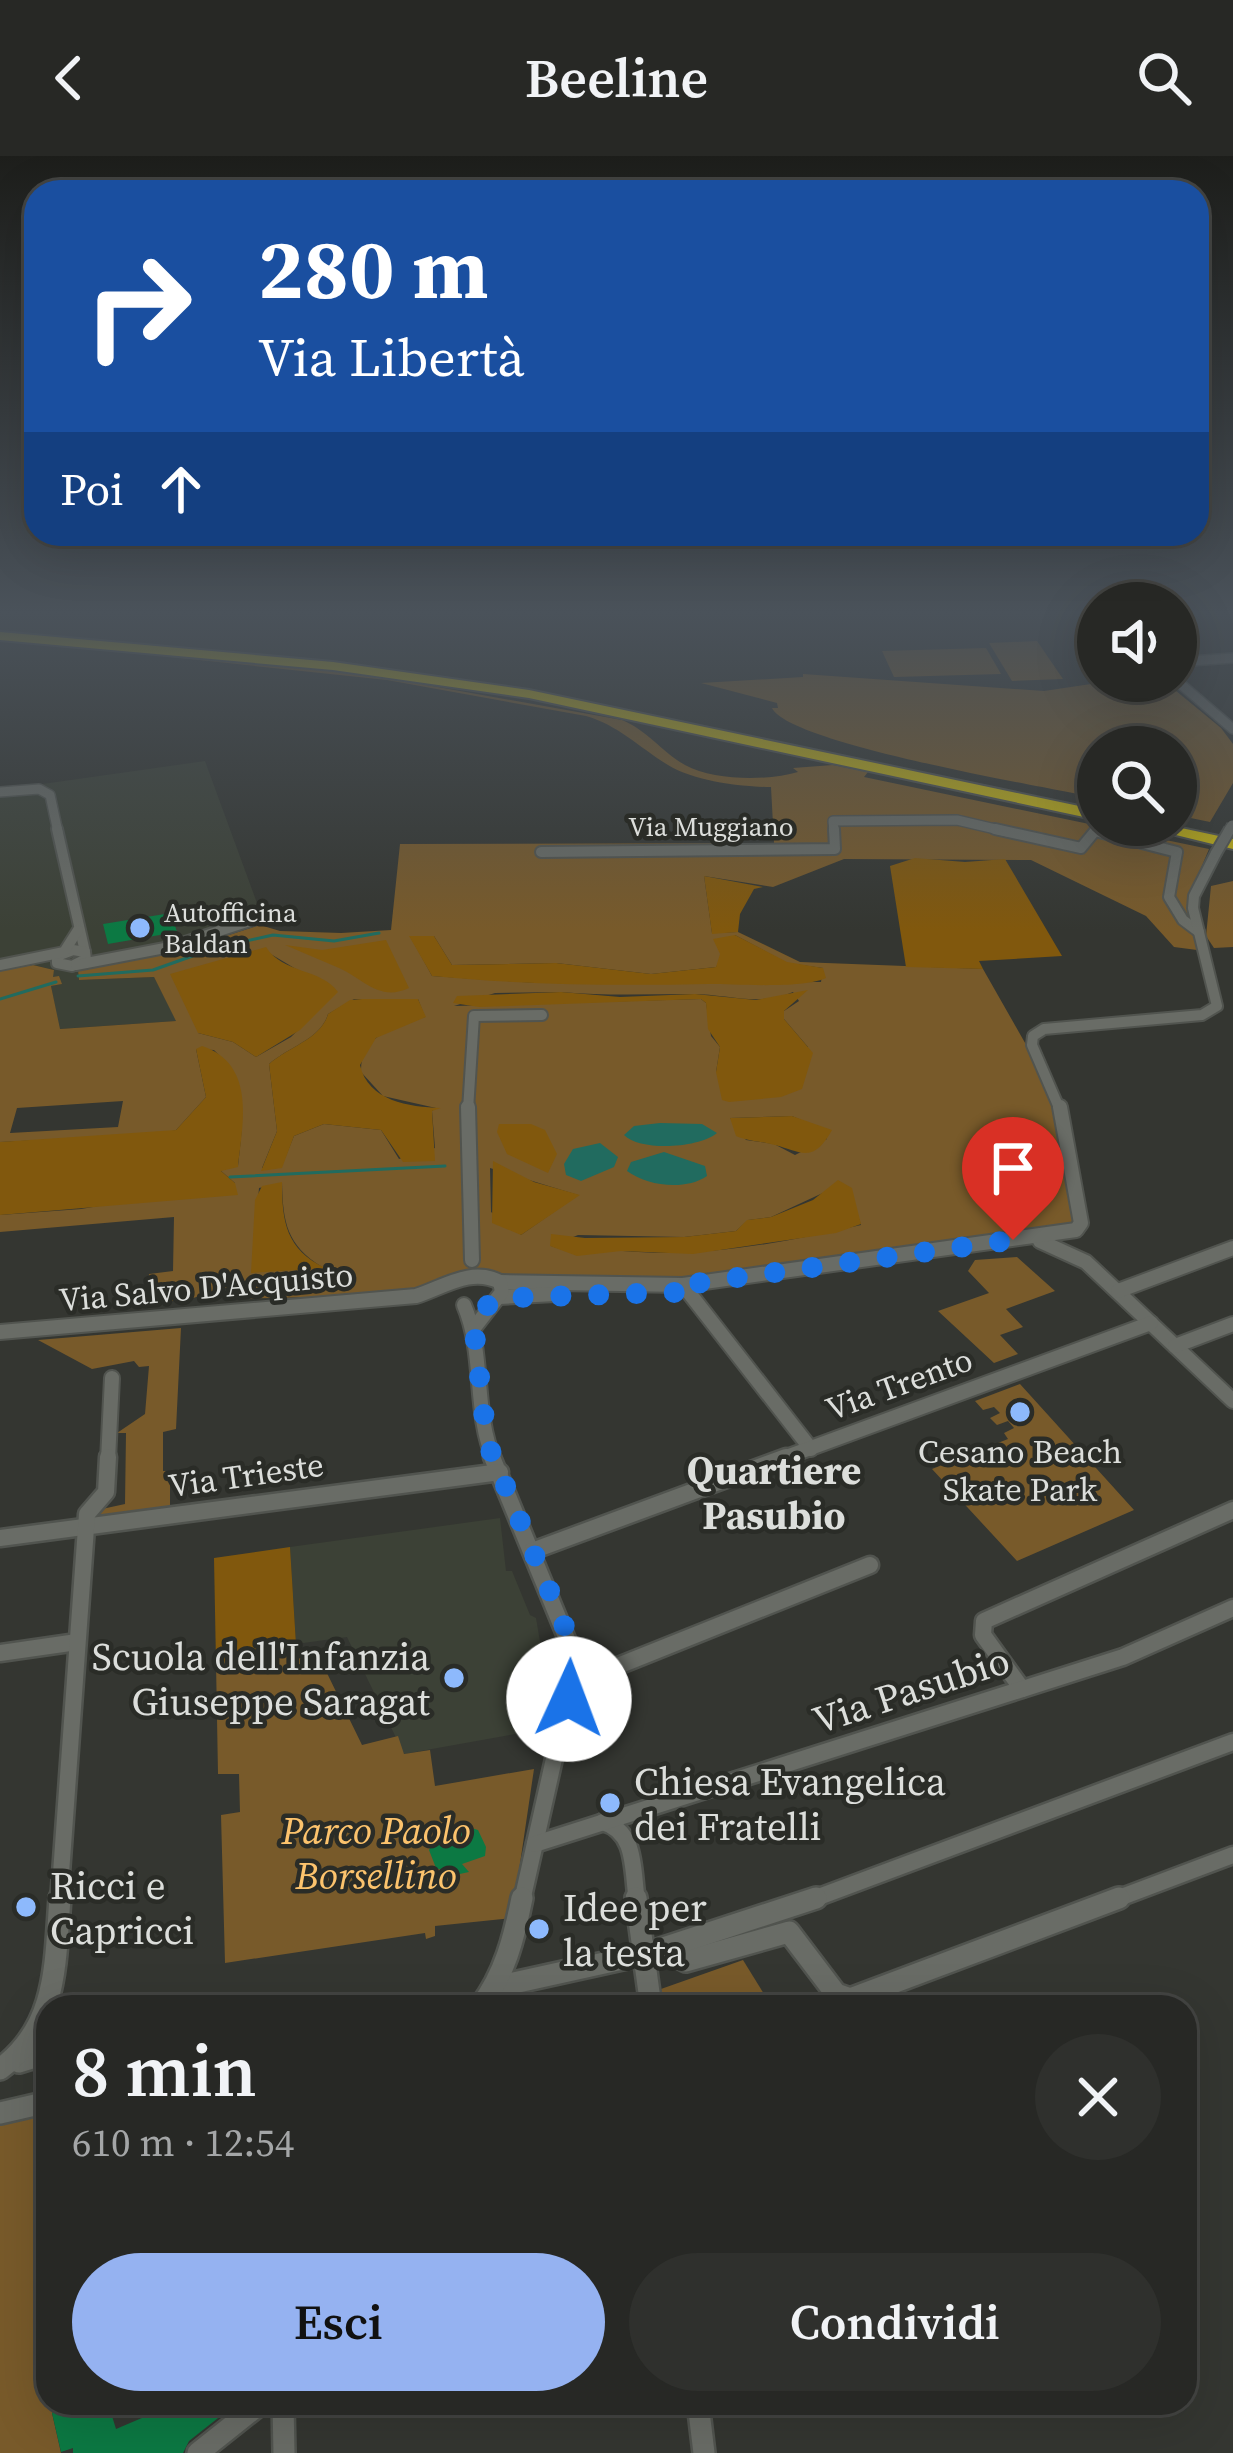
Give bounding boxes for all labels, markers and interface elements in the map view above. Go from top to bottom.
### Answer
text: Beeline [525,41,708,115]
icon: back [36,45,102,111]
icon: search [1131,45,1197,111]
text: 280 m [258,211,489,326]
icon: right [60,228,216,384]
text: Via Libertà [258,320,525,394]
icon: ahead [148,456,214,522]
text: Poi [60,458,124,520]
map controls [1077,582,1197,846]
button: sound [1077,582,1197,702]
button: search [1077,726,1197,846]
street label: Via Muggiano [628,808,794,845]
place label: Autofficina Baldan [164,894,297,962]
marker: Autofficina Baldan [127,915,153,941]
pin [962,1117,1064,1240]
icon: arrive [980,1135,1046,1201]
street label: Via Salvo D'Acquisto [57,1252,355,1322]
street label: Via Trento [819,1337,979,1431]
marker: Cesano Beach Skate Park [1007,1399,1033,1425]
place label: Cesano Beach Skate Park [918,1429,1122,1512]
street label: Via Trieste [165,1442,327,1508]
district label: Quartiere Pasubio [687,1444,861,1542]
place label: Scuola dell'Infanzia Giuseppe Saragat [92,1630,430,1728]
street label: Via Pasubio [806,1633,1016,1747]
position arrow [506,1636,632,1762]
marker: Scuola dell'Infanzia Giuseppe Saragat [441,1665,467,1691]
place label: Chiesa Evangelica dei Fratelli [634,1755,946,1853]
marker: Chiesa Evangelica dei Fratelli [597,1790,623,1816]
park label: Parco Paolo Borsellino [280,1804,471,1902]
place label: Ricci e Capricci [50,1859,194,1957]
place label: Idee per la testa [563,1881,707,1979]
marker: Ricci e Capricci [13,1894,39,1920]
marker: Idee per la testa [526,1916,552,1942]
text: 8 min [72,2021,257,2120]
button: close [1035,2034,1161,2160]
text: 610 m · 12:54 [72,2116,294,2169]
button: Esci [72,2253,605,2391]
button: Condividi [629,2253,1161,2391]

